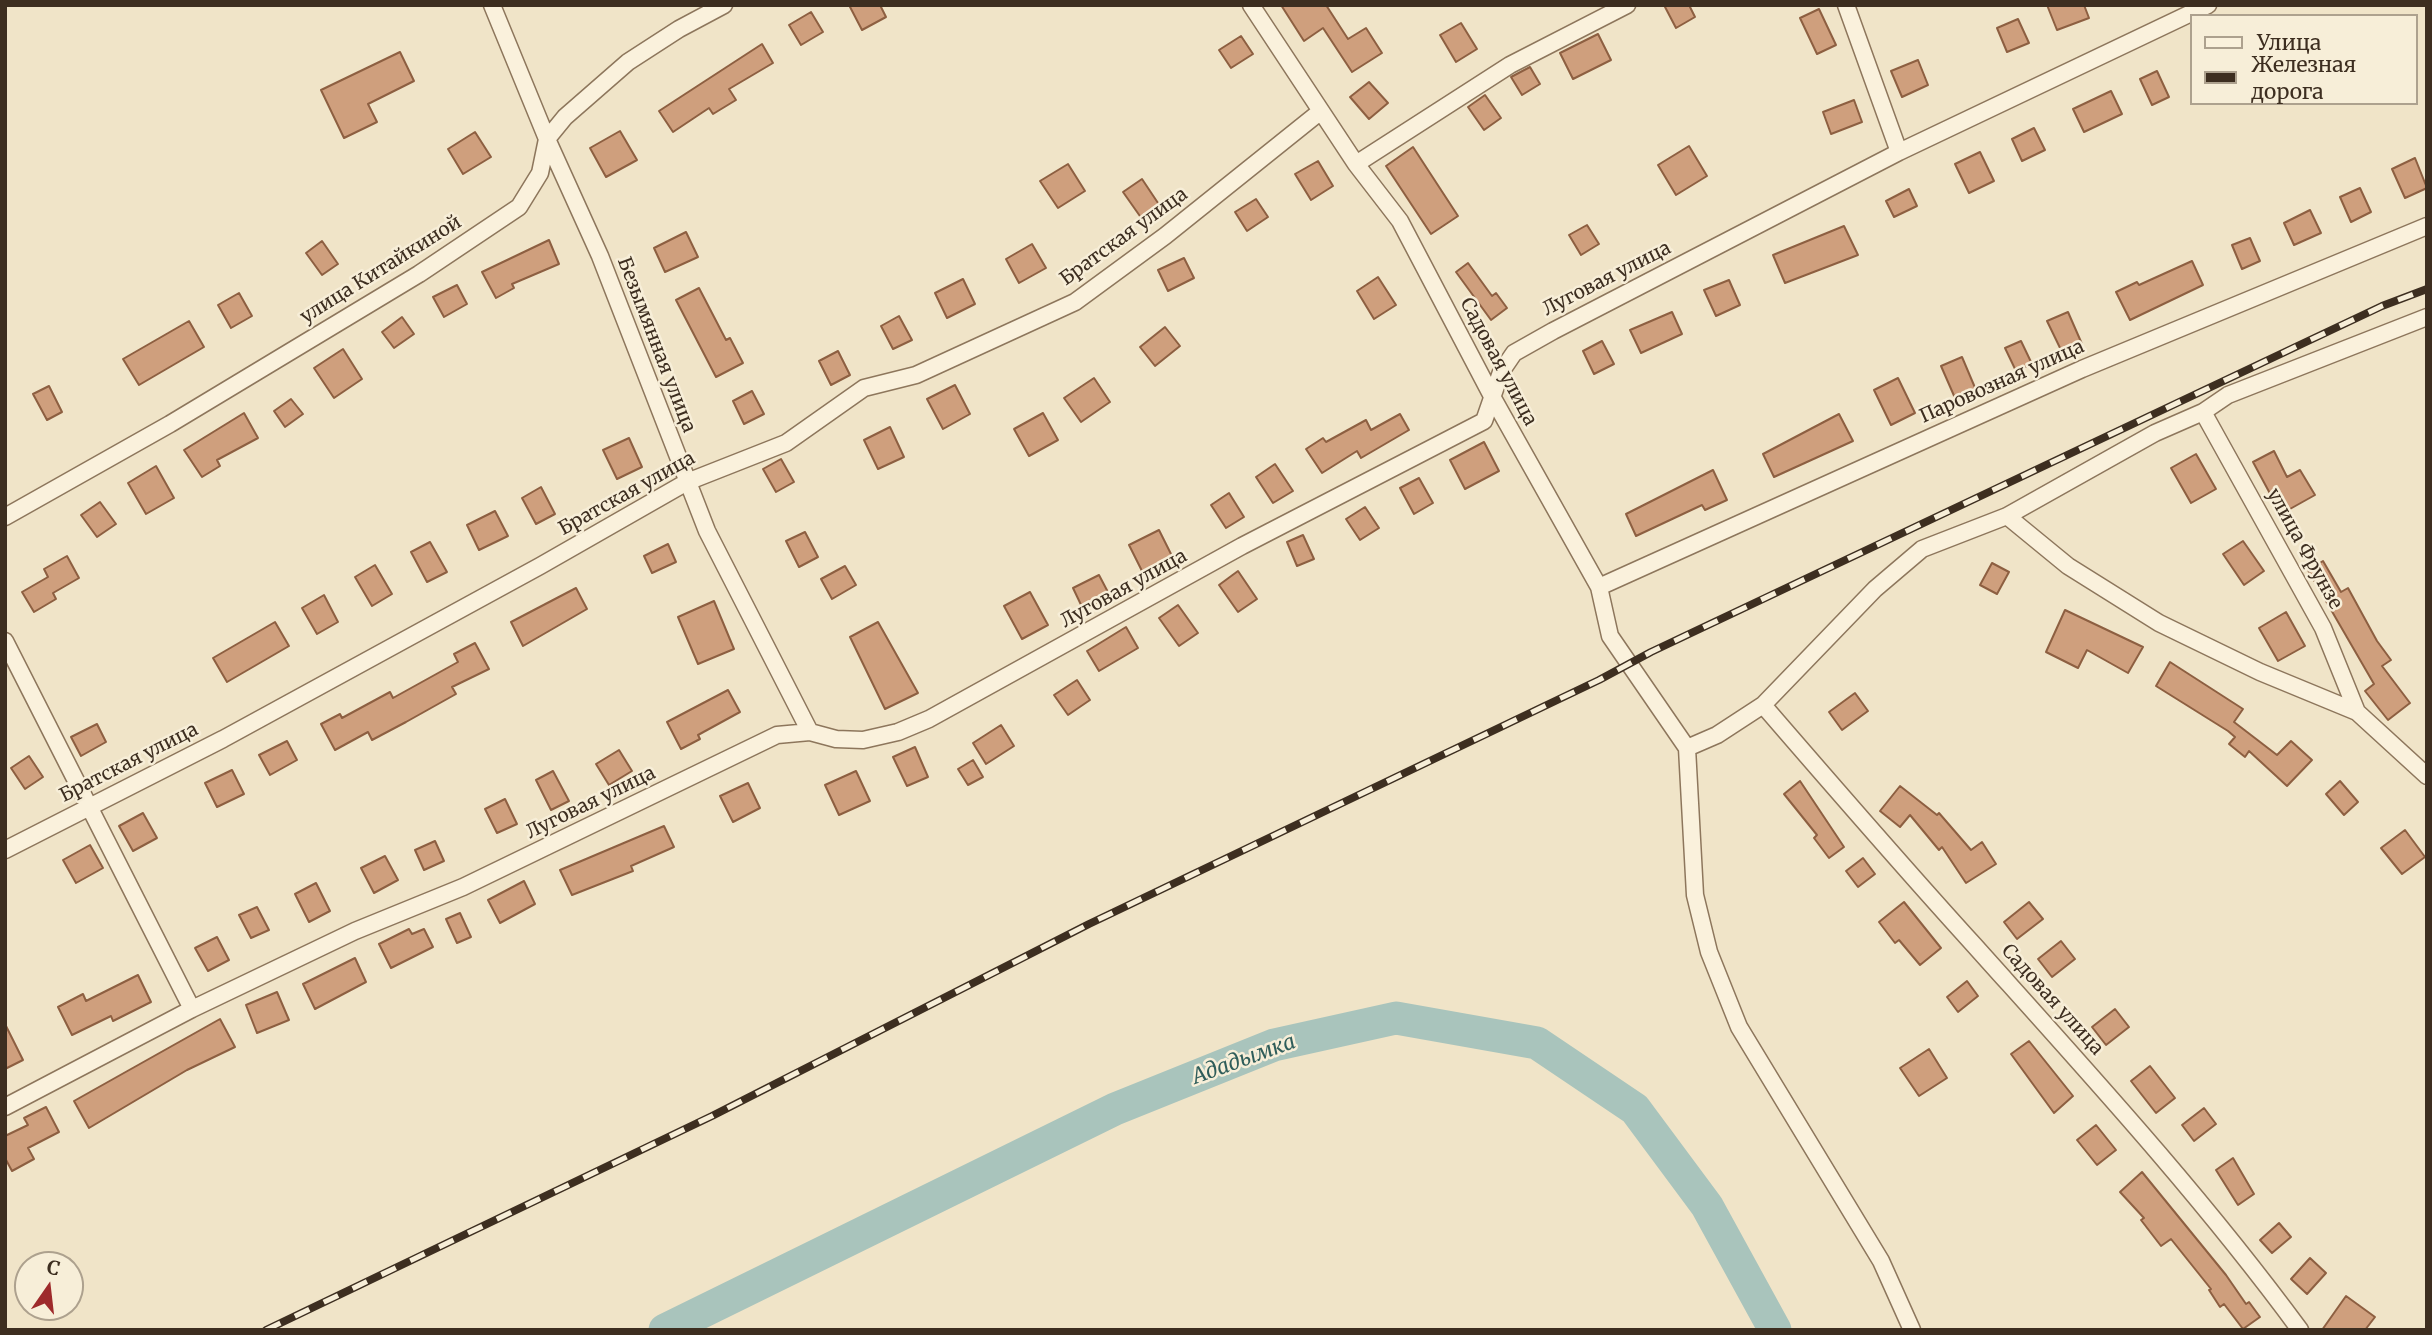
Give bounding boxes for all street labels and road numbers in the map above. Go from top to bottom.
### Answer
street label: Братская улица [1056,183,1192,291]
street label: улица Китайкиной [296,211,466,329]
street label: Луговая улица [1539,237,1675,321]
street label: Безымянная улица [612,254,700,436]
street label: Садовая улица [1455,294,1541,430]
street label: Паровозная улица [1916,336,2088,428]
street label: Братская улица [555,447,699,541]
street label: улица Фрунзе [2261,485,2347,613]
street label: Луговая улица [1057,545,1191,633]
street label: Братская улица [56,718,202,808]
street label: Луговая улица [523,762,659,844]
street label: Садовая улица [1996,940,2108,1060]

